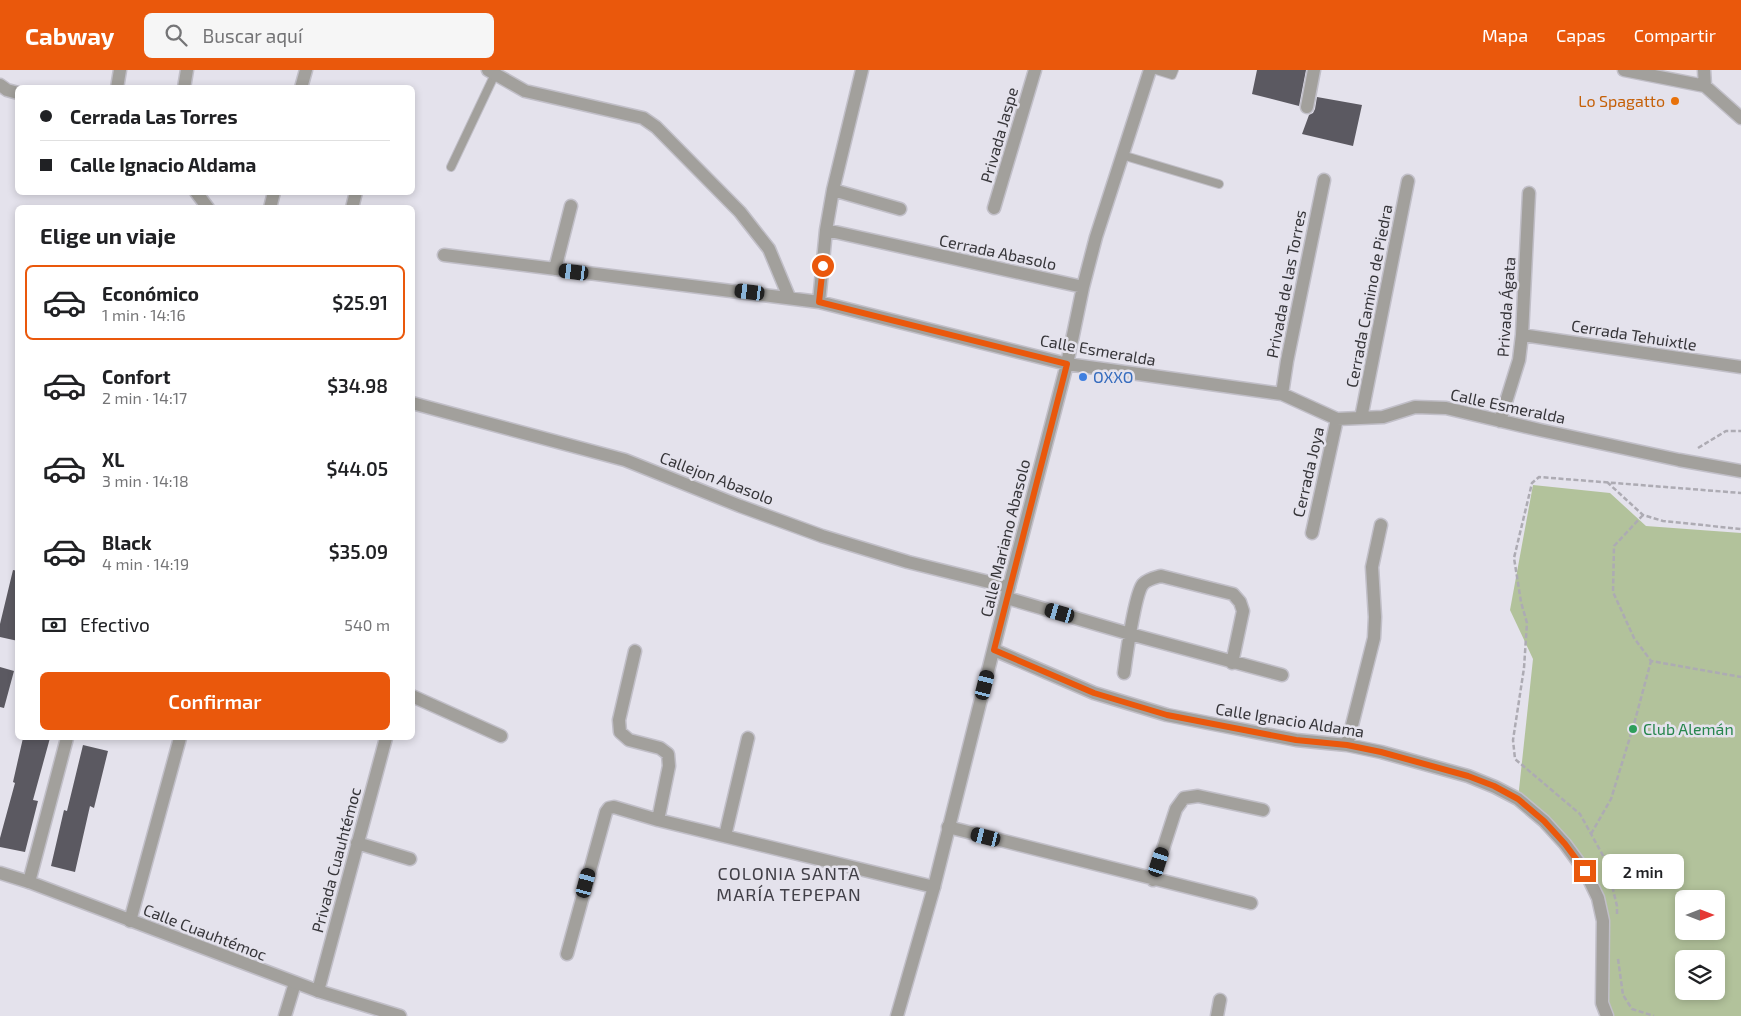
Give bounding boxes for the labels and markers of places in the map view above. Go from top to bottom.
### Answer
place label: Lo Spagatto [1578,91,1665,110]
marker: Lo Spagatto [1669,95,1681,107]
place label: OXXO [1093,367,1133,386]
marker: OXXO [1077,371,1089,383]
place label: Club Alemán [1643,719,1734,738]
marker: Club Alemán [1627,723,1639,735]

